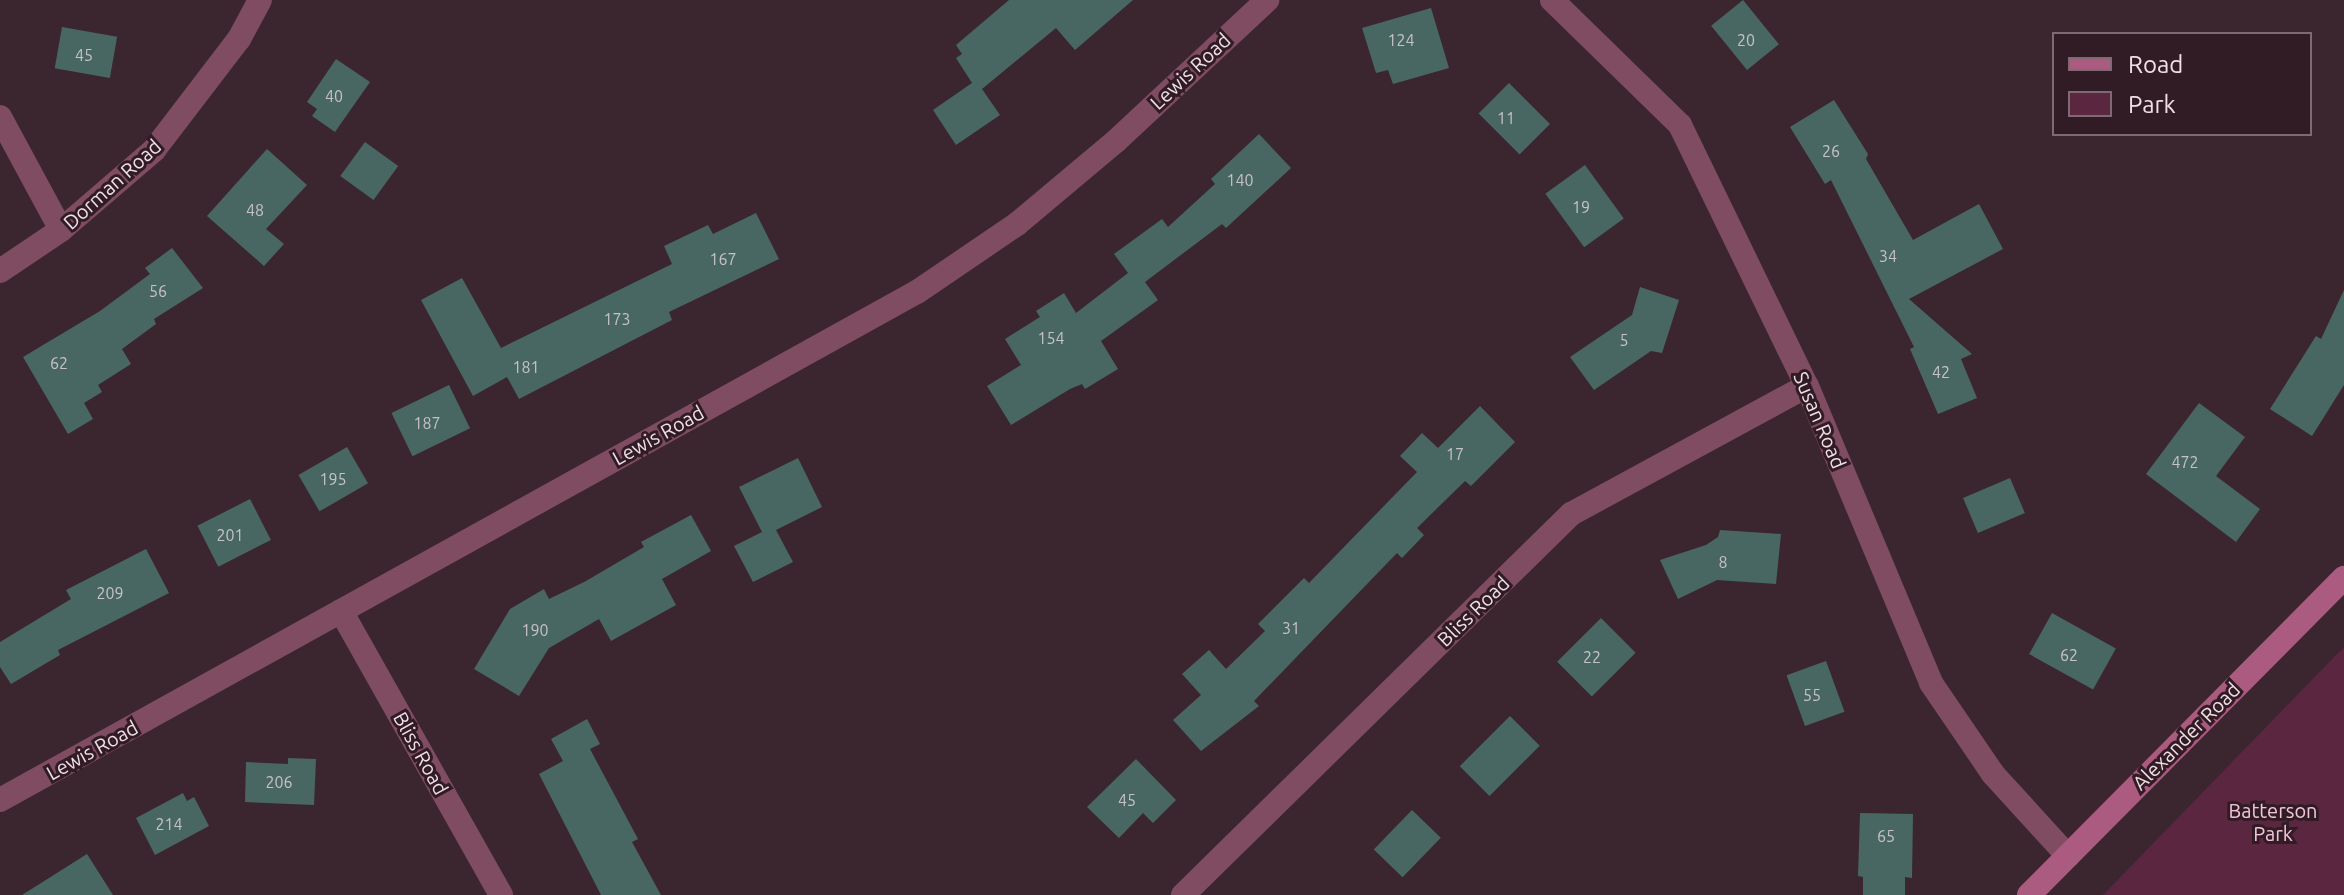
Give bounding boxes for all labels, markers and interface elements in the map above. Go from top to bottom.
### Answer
street label: Lewis Road [1145,28,1235,114]
house number: 124 [1387,30,1415,50]
house number: 20 [1737,30,1755,50]
legend [2052,32,2312,136]
house number: 45 [75,45,93,65]
text: Road [2128,51,2183,78]
house number: 40 [325,86,343,106]
text: Park [2128,91,2176,118]
house number: 11 [1497,108,1515,128]
street label: Dorman Road [58,134,166,234]
house number: 26 [1822,141,1840,161]
house number: 140 [1226,170,1254,190]
house number: 19 [1572,197,1590,217]
house number: 48 [246,200,264,220]
house number: 34 [1879,246,1897,266]
house number: 167 [709,249,737,269]
house number: 56 [149,281,167,301]
house number: 173 [603,309,631,329]
house number: 154 [1037,328,1065,348]
house number: 5 [1619,330,1629,350]
house number: 62 [50,353,68,373]
house number: 181 [512,357,540,377]
house number: 42 [1932,362,1950,382]
street label: Susan Road [1789,368,1851,472]
street label: Lewis Road [608,400,708,470]
house number: 187 [413,413,441,433]
house number: 17 [1446,444,1464,464]
house number: 472 [2171,452,2199,472]
house number: 195 [319,469,347,489]
house number: 201 [216,525,244,545]
house number: 8 [1718,552,1728,572]
street label: Bliss Road [1432,571,1514,651]
house number: 209 [96,583,124,603]
house number: 31 [1282,618,1300,638]
house number: 190 [521,620,549,640]
house number: 62 [2060,645,2078,665]
house number: 22 [1583,647,1601,667]
street label: Alexander Road [2127,677,2245,795]
house number: 55 [1803,685,1821,705]
street label: Bliss Road [388,707,454,799]
street label: Lewis Road [42,715,142,785]
house number: 206 [265,772,293,792]
house number: 45 [1118,790,1136,810]
park label: Batterson Park [2228,799,2318,846]
house number: 214 [155,814,183,834]
house number: 65 [1877,826,1895,846]

